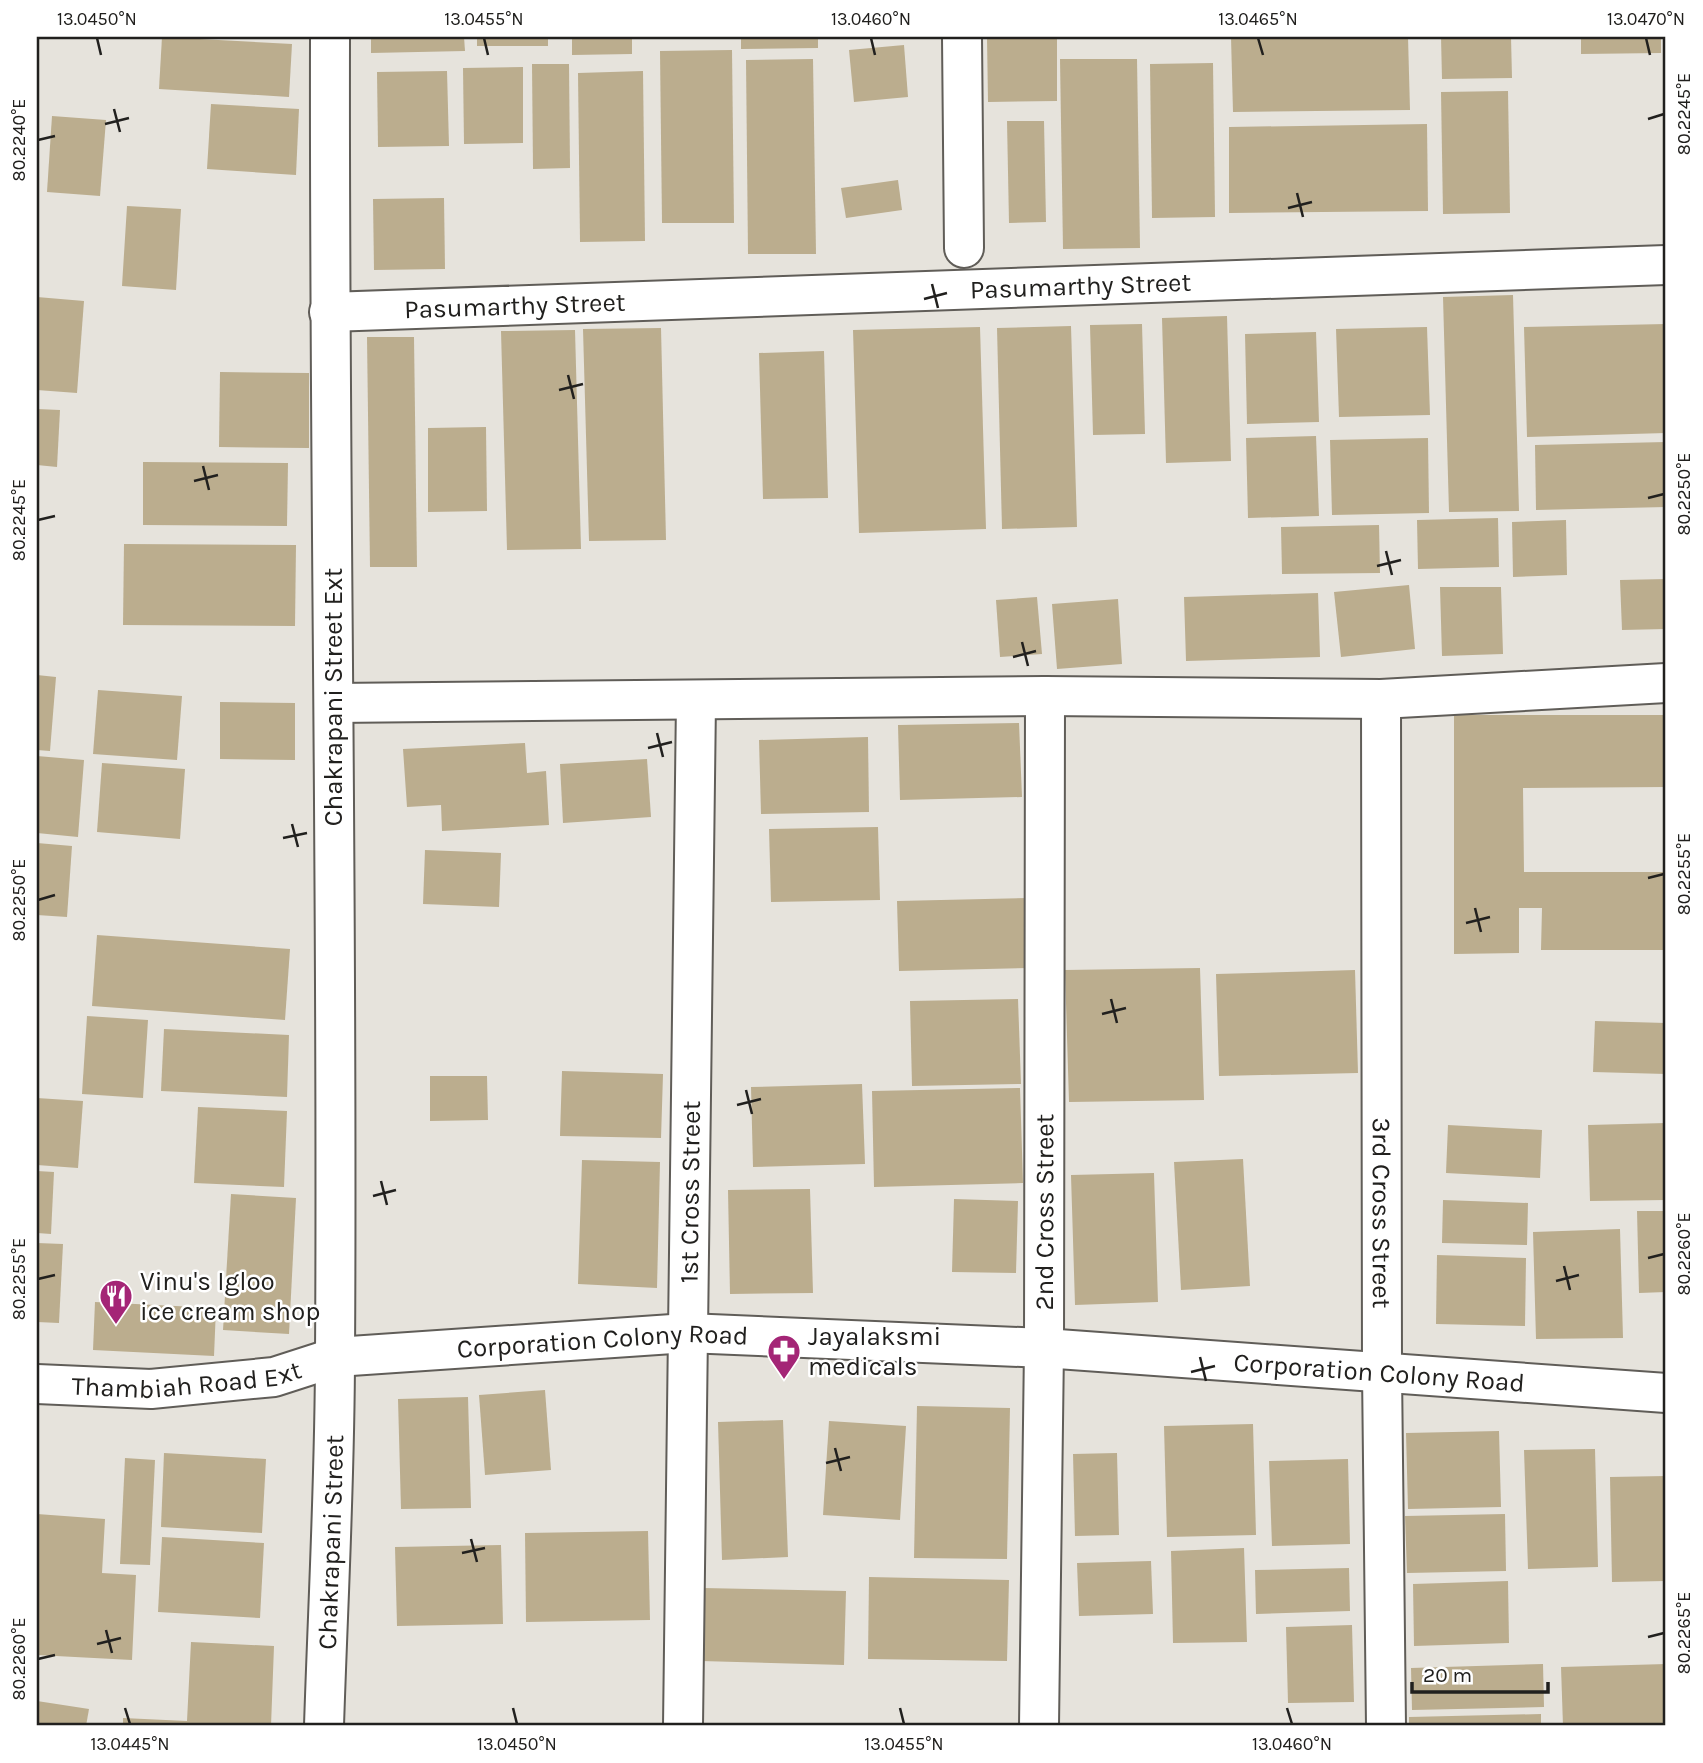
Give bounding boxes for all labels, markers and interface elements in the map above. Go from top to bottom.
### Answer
text: 13.0450°N [57,8,137,30]
text: 13.0455°N [444,8,524,30]
text: 13.0460°N [831,8,911,30]
text: 13.0465°N [1218,8,1298,30]
text: 13.0470°N [1607,8,1685,30]
text: 80.2245°E [1673,73,1695,155]
text: 80.2240°E [8,99,30,181]
street label: Pasumarthy Street [969,267,1192,305]
street label: Pasumarthy Street [404,287,626,325]
text: 80.2250°E [1673,453,1695,535]
text: 80.2245°E [8,479,30,561]
street label: Chakrapani Street Ext [318,567,349,826]
text: 80.2255°E [1673,833,1695,915]
text: 80.2250°E [8,859,30,941]
street label: 1st Cross Street [674,1100,707,1284]
street label: 2nd Cross Street [1029,1113,1060,1311]
street label: 3rd Cross Street [1366,1118,1397,1309]
text: 80.2260°E [1673,1212,1695,1296]
text: 80.2255°E [8,1238,30,1320]
place label: Vinu's Igloo ice cream shop [140,1266,320,1327]
restaurant icon: Vinu's Igloo ice cream shop [97,1277,135,1326]
street label: Corporation Colony Road [456,1318,749,1365]
place label: Jayalaksmi medicals [808,1321,941,1382]
pharmacy icon: Jayalaksmi medicals [765,1332,803,1381]
street label: Corporation Colony Road [1232,1347,1526,1399]
street label: Thambiah Road Ext [71,1354,305,1405]
street label: Chakrapani Street [312,1434,350,1650]
text: 80.2265°E [1673,1592,1695,1674]
text: 80.2260°E [8,1617,30,1701]
scale bar [1412,1651,1549,1695]
text: 20 m [1423,1663,1472,1687]
text: 13.0445°N [90,1733,170,1755]
text: 13.0450°N [477,1733,557,1755]
text: 13.0455°N [864,1733,944,1755]
text: 13.0460°N [1252,1733,1332,1755]

